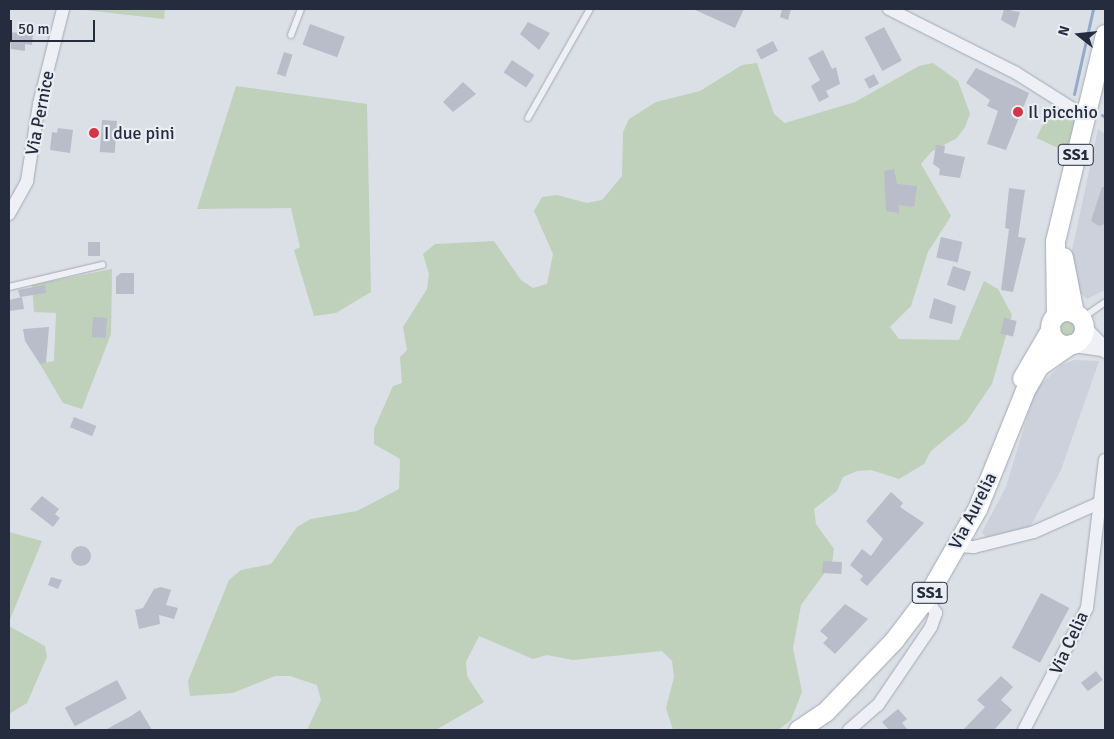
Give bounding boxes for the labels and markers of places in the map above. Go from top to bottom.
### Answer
place label: Il picchio [1028,101,1098,123]
marker: Il picchio [1012,106,1024,118]
place label: I due pini [104,122,175,144]
marker: I due pini [88,127,100,139]

